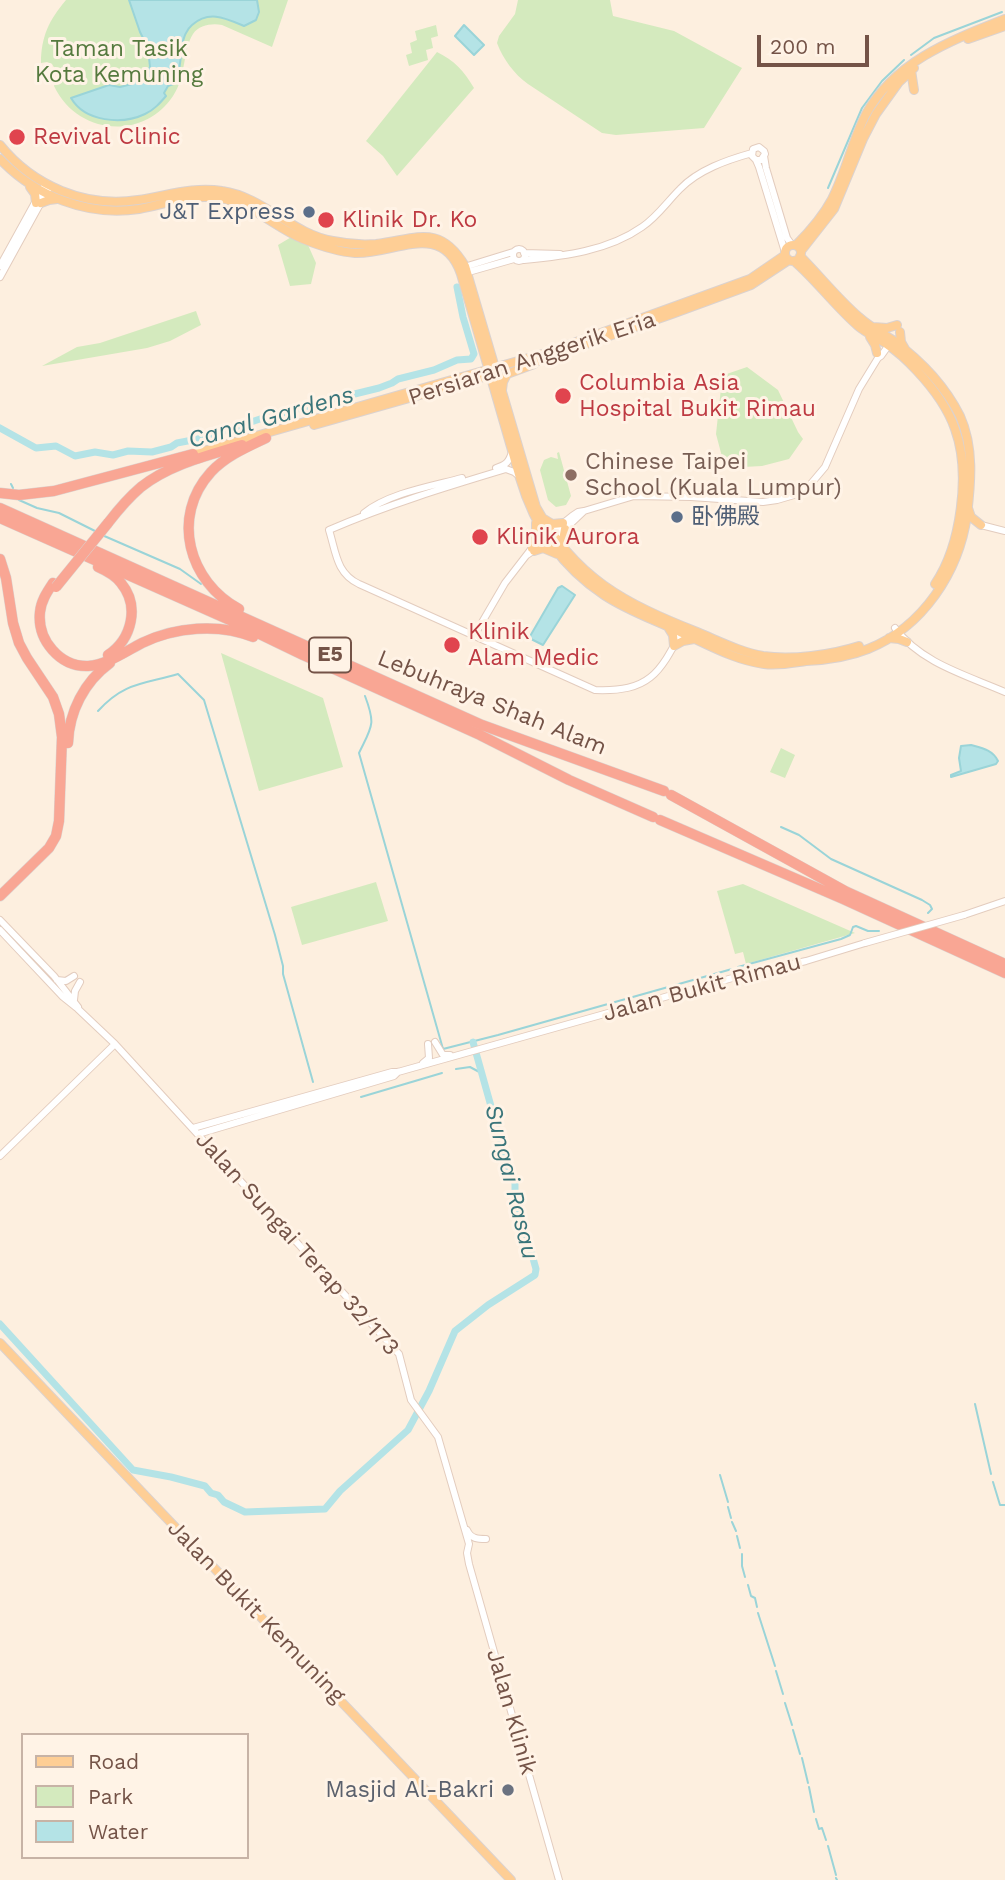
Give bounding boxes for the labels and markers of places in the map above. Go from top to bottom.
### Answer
place label: Revival Clinic [33,123,181,151]
marker: Revival Clinic [7,127,27,147]
place label: J&T Express [160,198,295,226]
marker: J&T Express [301,204,317,220]
place label: Klinik Dr. Ko [342,206,477,234]
marker: Klinik Dr. Ko [316,210,336,230]
place label: Columbia Asia Hospital Bukit Rimau [579,369,816,423]
marker: Columbia Asia Hospital Bukit Rimau [553,386,573,406]
place label: Chinese Taipei School (Kuala Lumpur) [585,448,842,502]
marker: Chinese Taipei School (Kuala Lumpur) [563,467,579,483]
place label: 卧佛殿 [691,503,760,531]
marker: 卧佛殿 [669,509,685,525]
place label: Klinik Aurora [496,523,640,551]
marker: Klinik Aurora [470,527,490,547]
place label: Klinik Alam Medic [468,618,599,672]
marker: Klinik Alam Medic [442,635,462,655]
place label: Masjid Al-Bakri [325,1776,494,1804]
marker: Masjid Al-Bakri [500,1782,516,1798]

